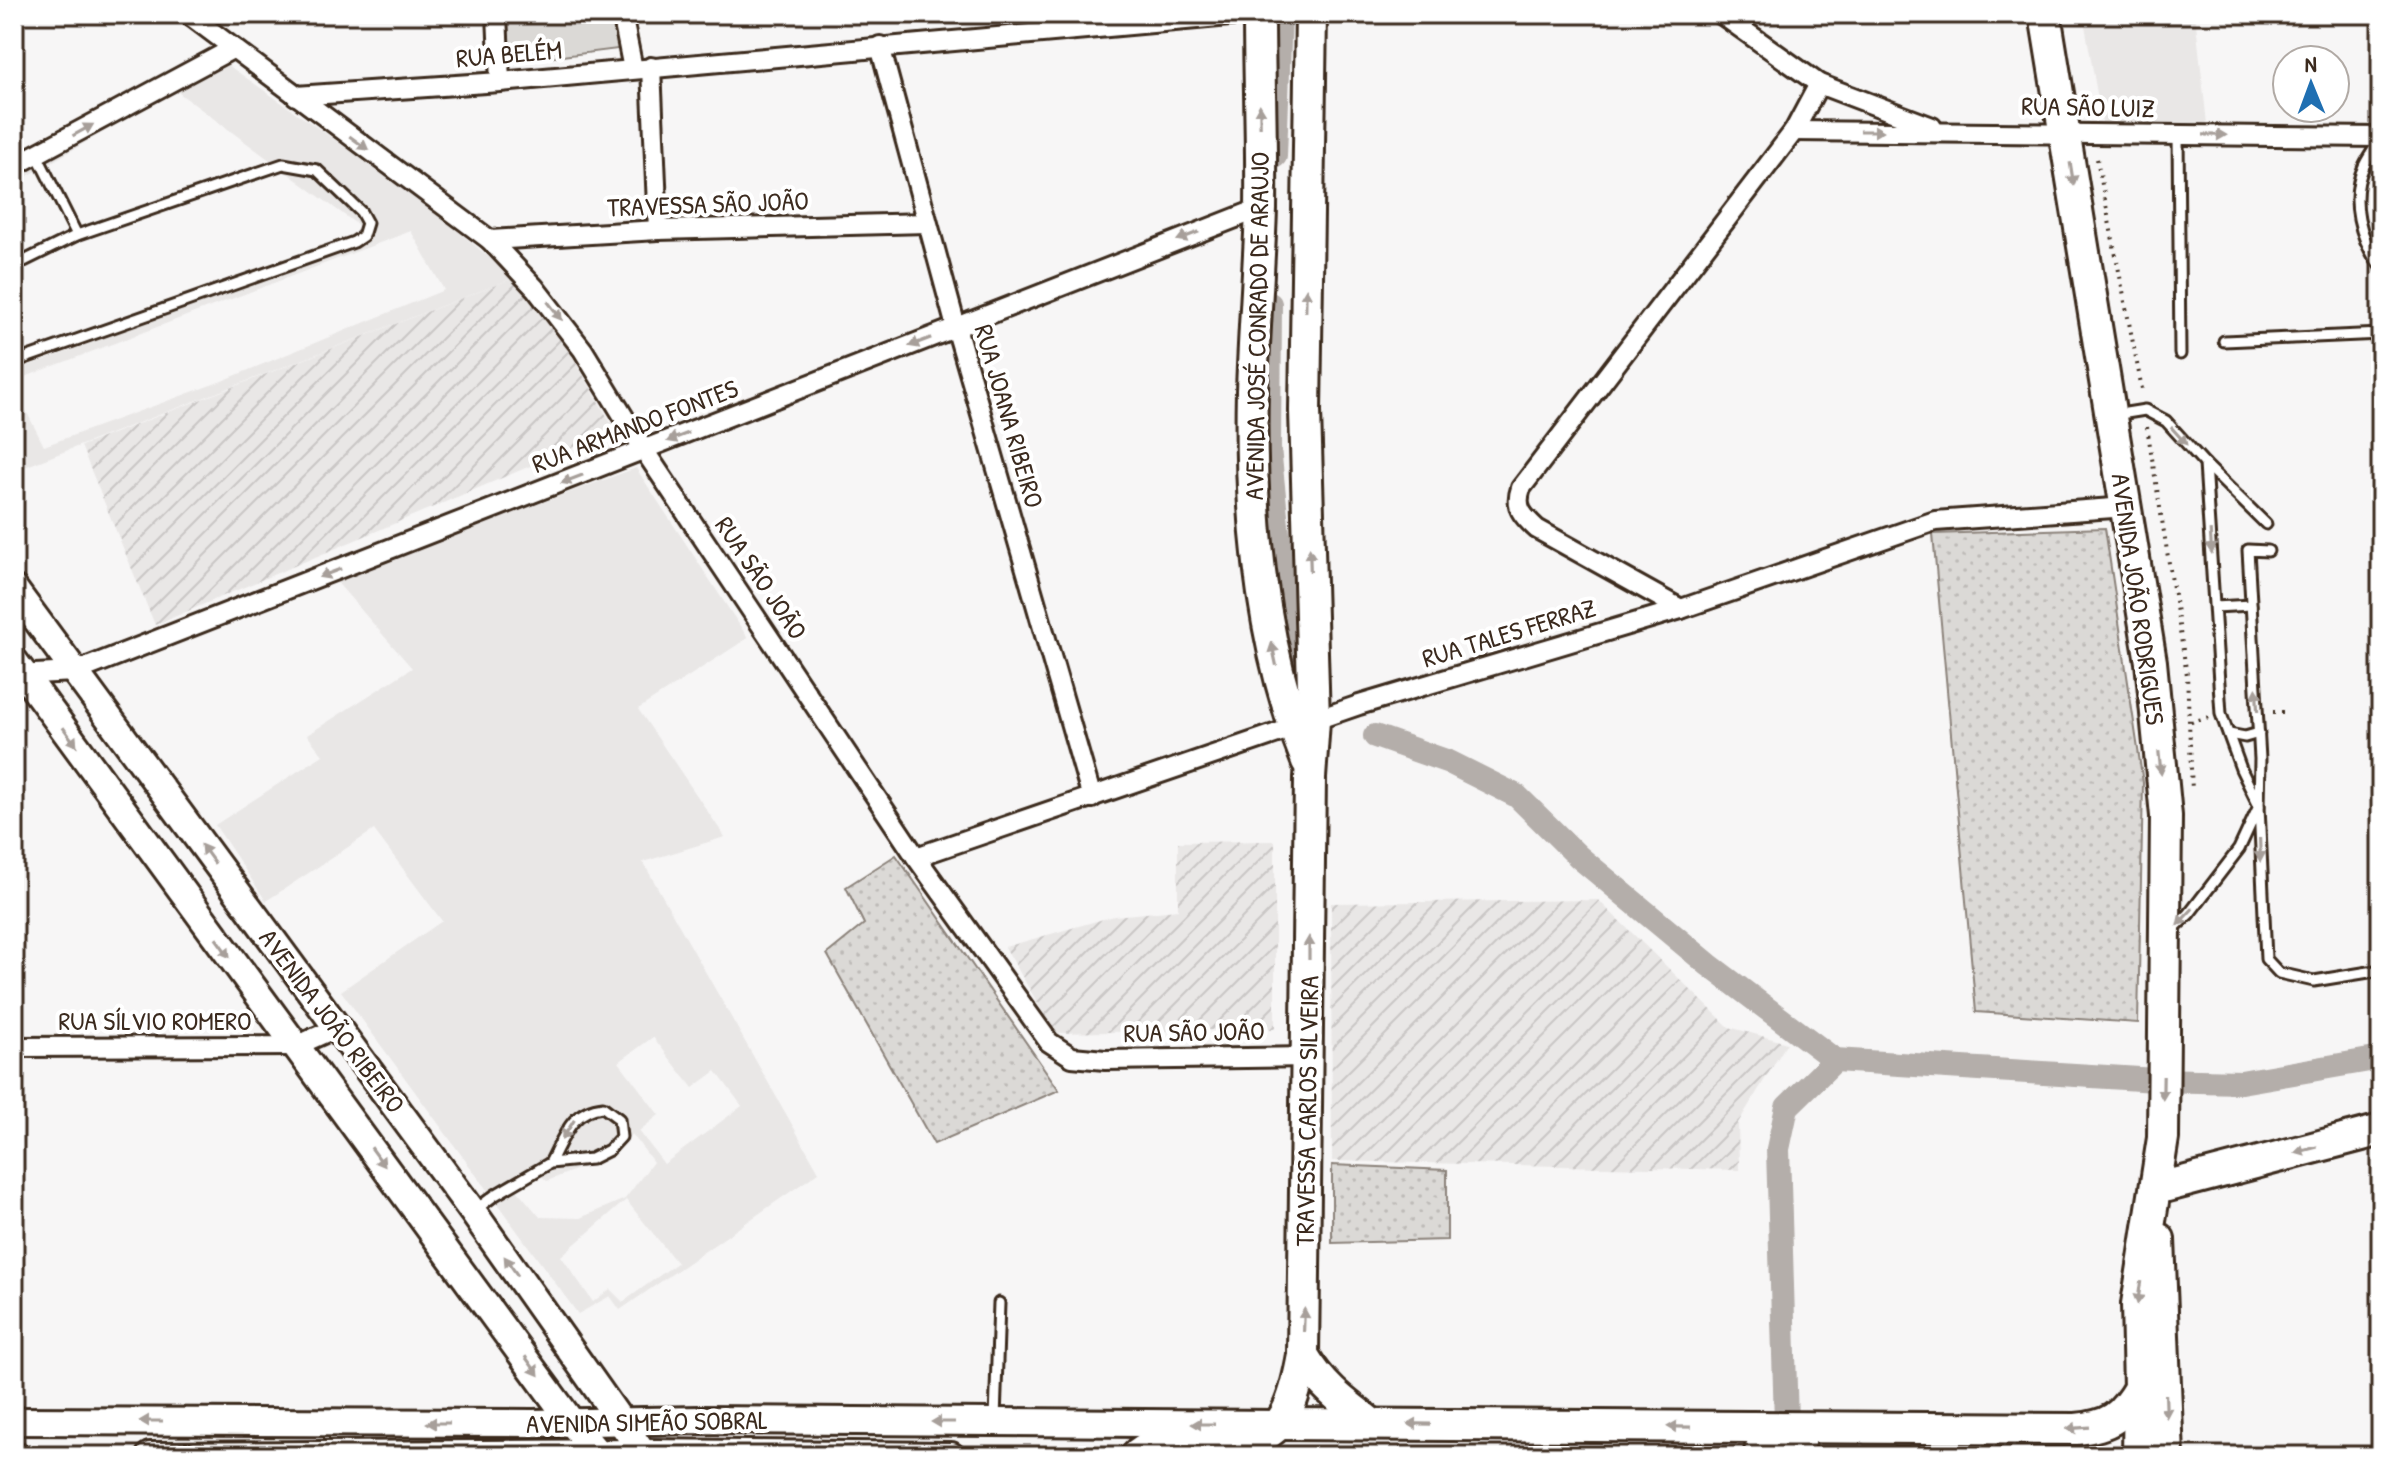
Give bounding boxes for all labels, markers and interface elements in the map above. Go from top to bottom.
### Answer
street label: RUA BELÉM [455,31,563,76]
north arrow [2271,44,2351,124]
text: N [2305,49,2317,79]
street label: RUA SÃO LUIZ [2021,88,2155,125]
one-way arrow [1254,103,1266,128]
one-way arrow [72,123,94,137]
one-way arrow [1860,125,1885,137]
one-way arrow [2203,129,2228,141]
one-way arrow [348,134,369,150]
street label: AVENIDA JOSÉ CONRADO DE ARAUJO [1236,151,1277,500]
one-way arrow [2067,161,2079,186]
street label: TRAVESSA SÃO JOÃO [607,182,809,225]
one-way arrow [1176,230,1200,243]
one-way arrow [1300,287,1313,312]
one-way arrow [546,301,562,321]
street label: RUA JOANA RIBEIRO [967,320,1052,512]
one-way arrow [908,336,932,349]
street label: RUA ARMANDO FONTES [527,370,743,481]
one-way arrow [2170,426,2188,445]
one-way arrow [666,431,690,444]
street label: AVENIDA JOÃO RODRIGUES [2104,471,2173,727]
one-way arrow [560,472,584,485]
street label: RUA SÃO JOÃO [707,509,815,646]
one-way arrow [2205,530,2218,555]
one-way arrow [1303,547,1316,572]
one-way arrow [317,567,341,580]
street label: RUA TALES FERRAZ [1418,590,1600,675]
one-way arrow [1267,641,1280,666]
one-way arrow [2250,687,2263,712]
one-way arrow [62,727,77,748]
one-way arrow [2154,751,2167,776]
one-way arrow [2254,838,2267,863]
one-way arrow [201,843,216,864]
one-way arrow [2177,907,2195,926]
street label: AVENIDA JOÃO RIBEIRO [252,922,413,1120]
one-way arrow [1302,935,1315,960]
one-way arrow [215,937,230,958]
street label: TRAVESSA CARLOS SILVEIRA [1287,975,1326,1247]
street label: RUA SÍLVIO ROMERO [58,1003,252,1038]
street label: RUA SÃO JOÃO [1123,1013,1265,1050]
one-way arrow [2157,1076,2169,1101]
one-way arrow [561,1119,576,1142]
one-way arrow [2293,1144,2317,1157]
one-way arrow [370,1146,385,1167]
one-way arrow [504,1256,520,1276]
one-way arrow [2132,1281,2145,1306]
one-way arrow [1297,1307,1310,1332]
one-way arrow [524,1355,540,1376]
one-way arrow [2160,1394,2173,1419]
street label: AVENIDA SIMEÃO SOBRAL [526,1402,768,1441]
one-way arrow [138,1415,163,1427]
one-way arrow [930,1415,955,1428]
one-way arrow [425,1416,450,1429]
one-way arrow [1190,1418,1215,1430]
one-way arrow [1406,1418,1431,1431]
one-way arrow [1666,1421,1691,1433]
one-way arrow [2065,1422,2090,1435]

